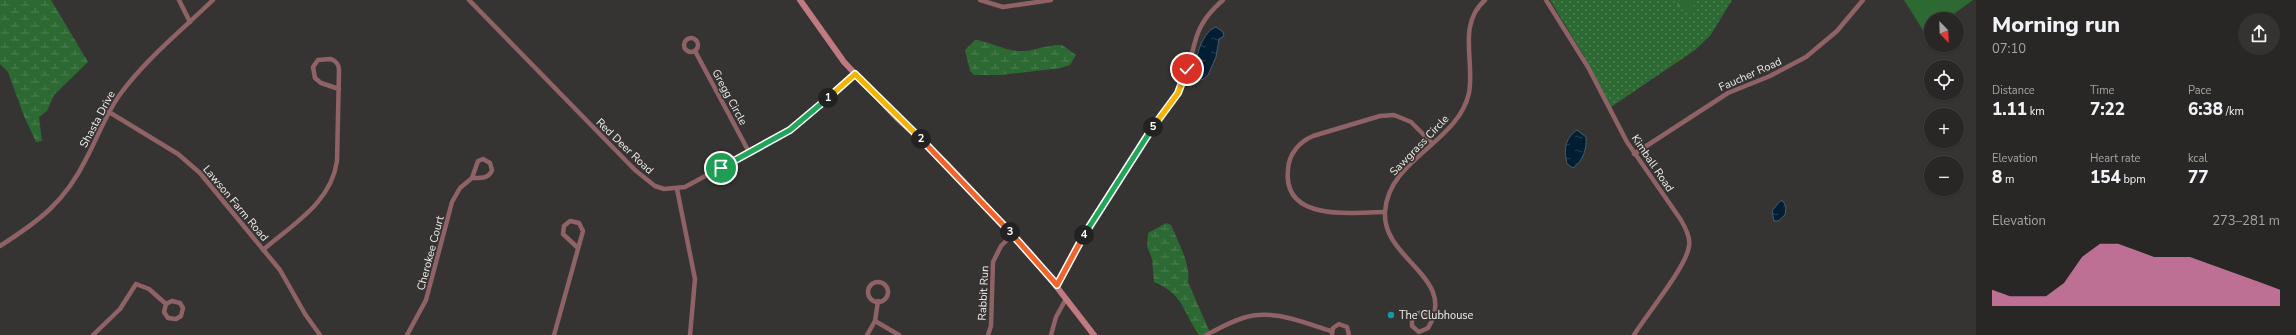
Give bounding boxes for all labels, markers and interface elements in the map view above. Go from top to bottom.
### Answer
text: Morning run [1992,10,2120,40]
north arrow [1924,12,1964,52]
map controls [1924,12,1964,196]
button: share [2238,13,2280,55]
text: 07:10 [1992,40,2026,58]
pin [1170,52,1204,86]
street label: Faucher Road [1716,54,1784,95]
icon: check [1176,58,1198,80]
button: locate [1924,60,1964,100]
street label: Gregg Circle [709,67,751,128]
text: Distance [1992,83,2035,98]
text: Time [2090,83,2114,98]
text: Pace [2188,83,2211,98]
street label: Shasta Drive [76,88,119,150]
pin: 1 [818,88,838,108]
text: 1 [825,90,831,105]
text: 1.11 [1992,98,2027,121]
text: 7:22 [2090,98,2125,121]
text: 6:38 [2188,98,2223,121]
text: km [2027,104,2045,119]
text: /km [2223,104,2244,119]
button: + [1924,108,1964,148]
street label: Sawgrass Circle [1386,112,1452,179]
street label: Red Deer Road [593,115,657,178]
pin: 5 [1143,117,1163,137]
text: 5 [1150,119,1156,134]
pin: 2 [911,129,931,149]
text: 2 [918,131,924,146]
street label: Kimball Road [1628,132,1677,195]
pin [704,151,738,185]
text: Elevation [1992,151,2038,166]
text: Heart rate [2090,151,2140,166]
text: kcal [2188,151,2208,166]
button: − [1924,156,1964,196]
icon: arrive [710,157,732,179]
street label: Lawson Farm Road [199,162,272,244]
text: 8 [1992,166,2002,189]
text: 154 [2090,166,2121,189]
text: 77 [2188,166,2208,189]
text: m [2002,172,2014,187]
text: bpm [2121,172,2146,187]
text: Elevation [1992,212,2046,230]
text: 273–281 m [2212,212,2280,230]
street label: Cherokee Court [413,214,448,292]
pin: 3 [1000,222,1020,242]
text: 3 [1007,224,1013,239]
pin: 4 [1074,225,1094,245]
text: 4 [1081,227,1087,242]
street label: Rabbit Run [975,265,992,321]
place label: The Clubhouse [1399,308,1474,323]
marker: The Clubhouse [1386,310,1396,320]

